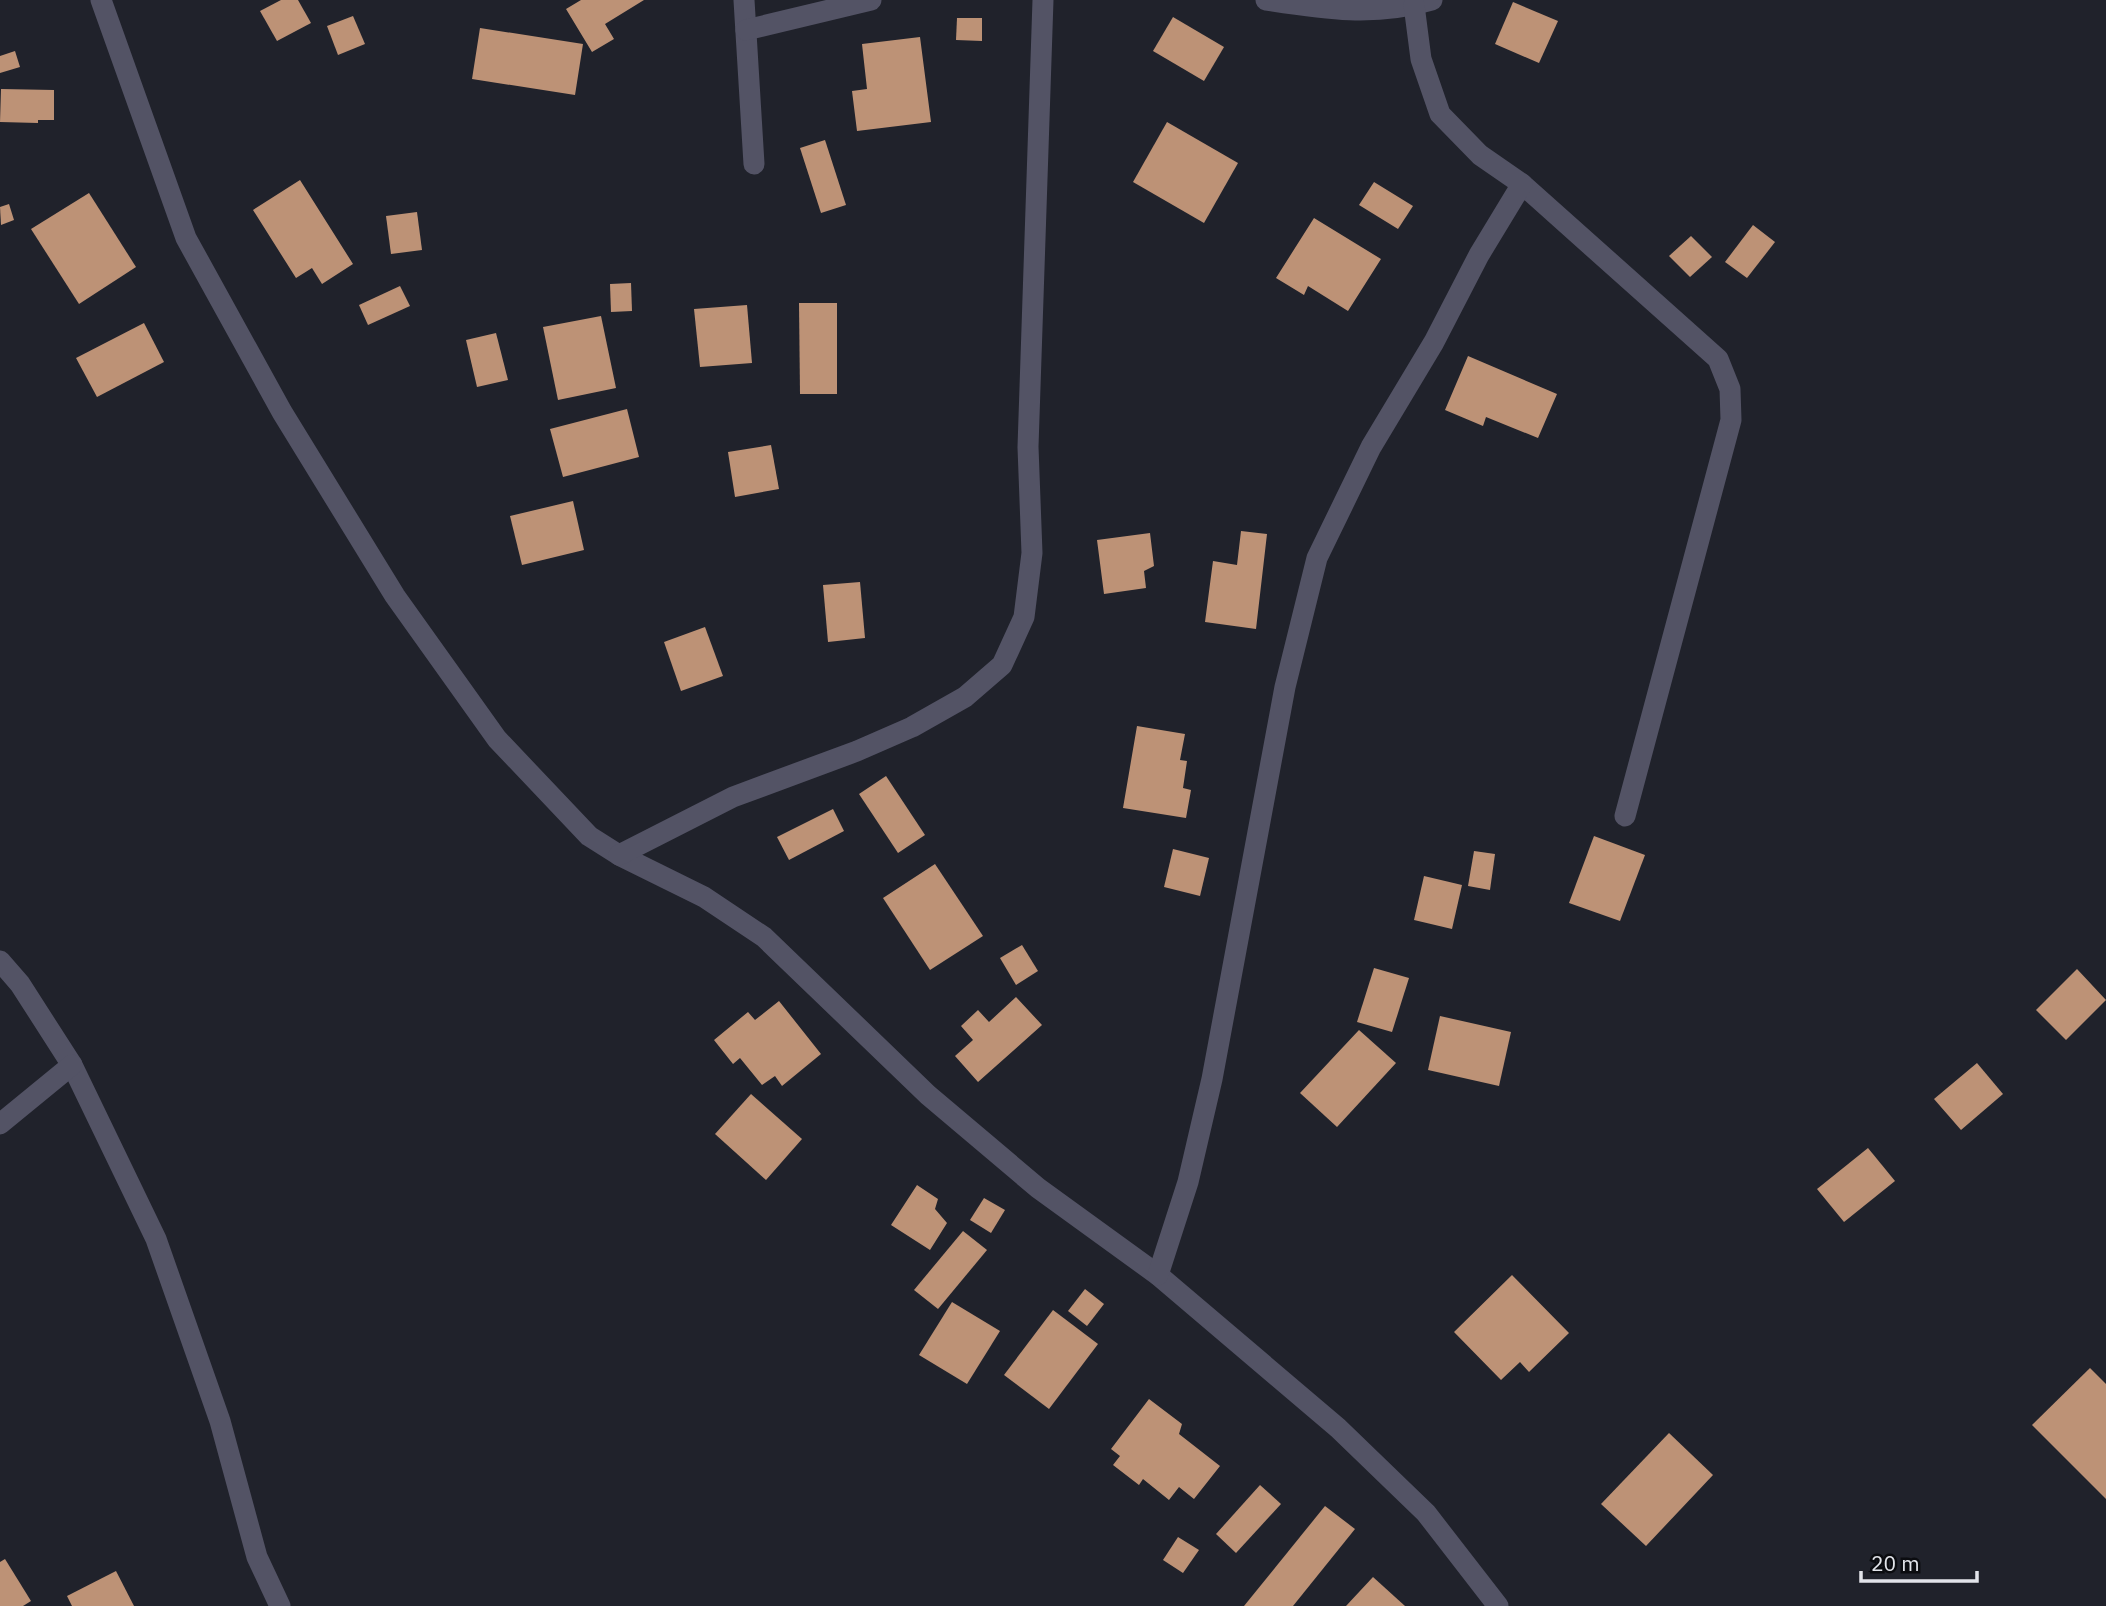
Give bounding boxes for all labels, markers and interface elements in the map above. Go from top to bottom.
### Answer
scale bar [1861,1540,1976,1584]
text: 20 m [1871,1549,1920,1577]

